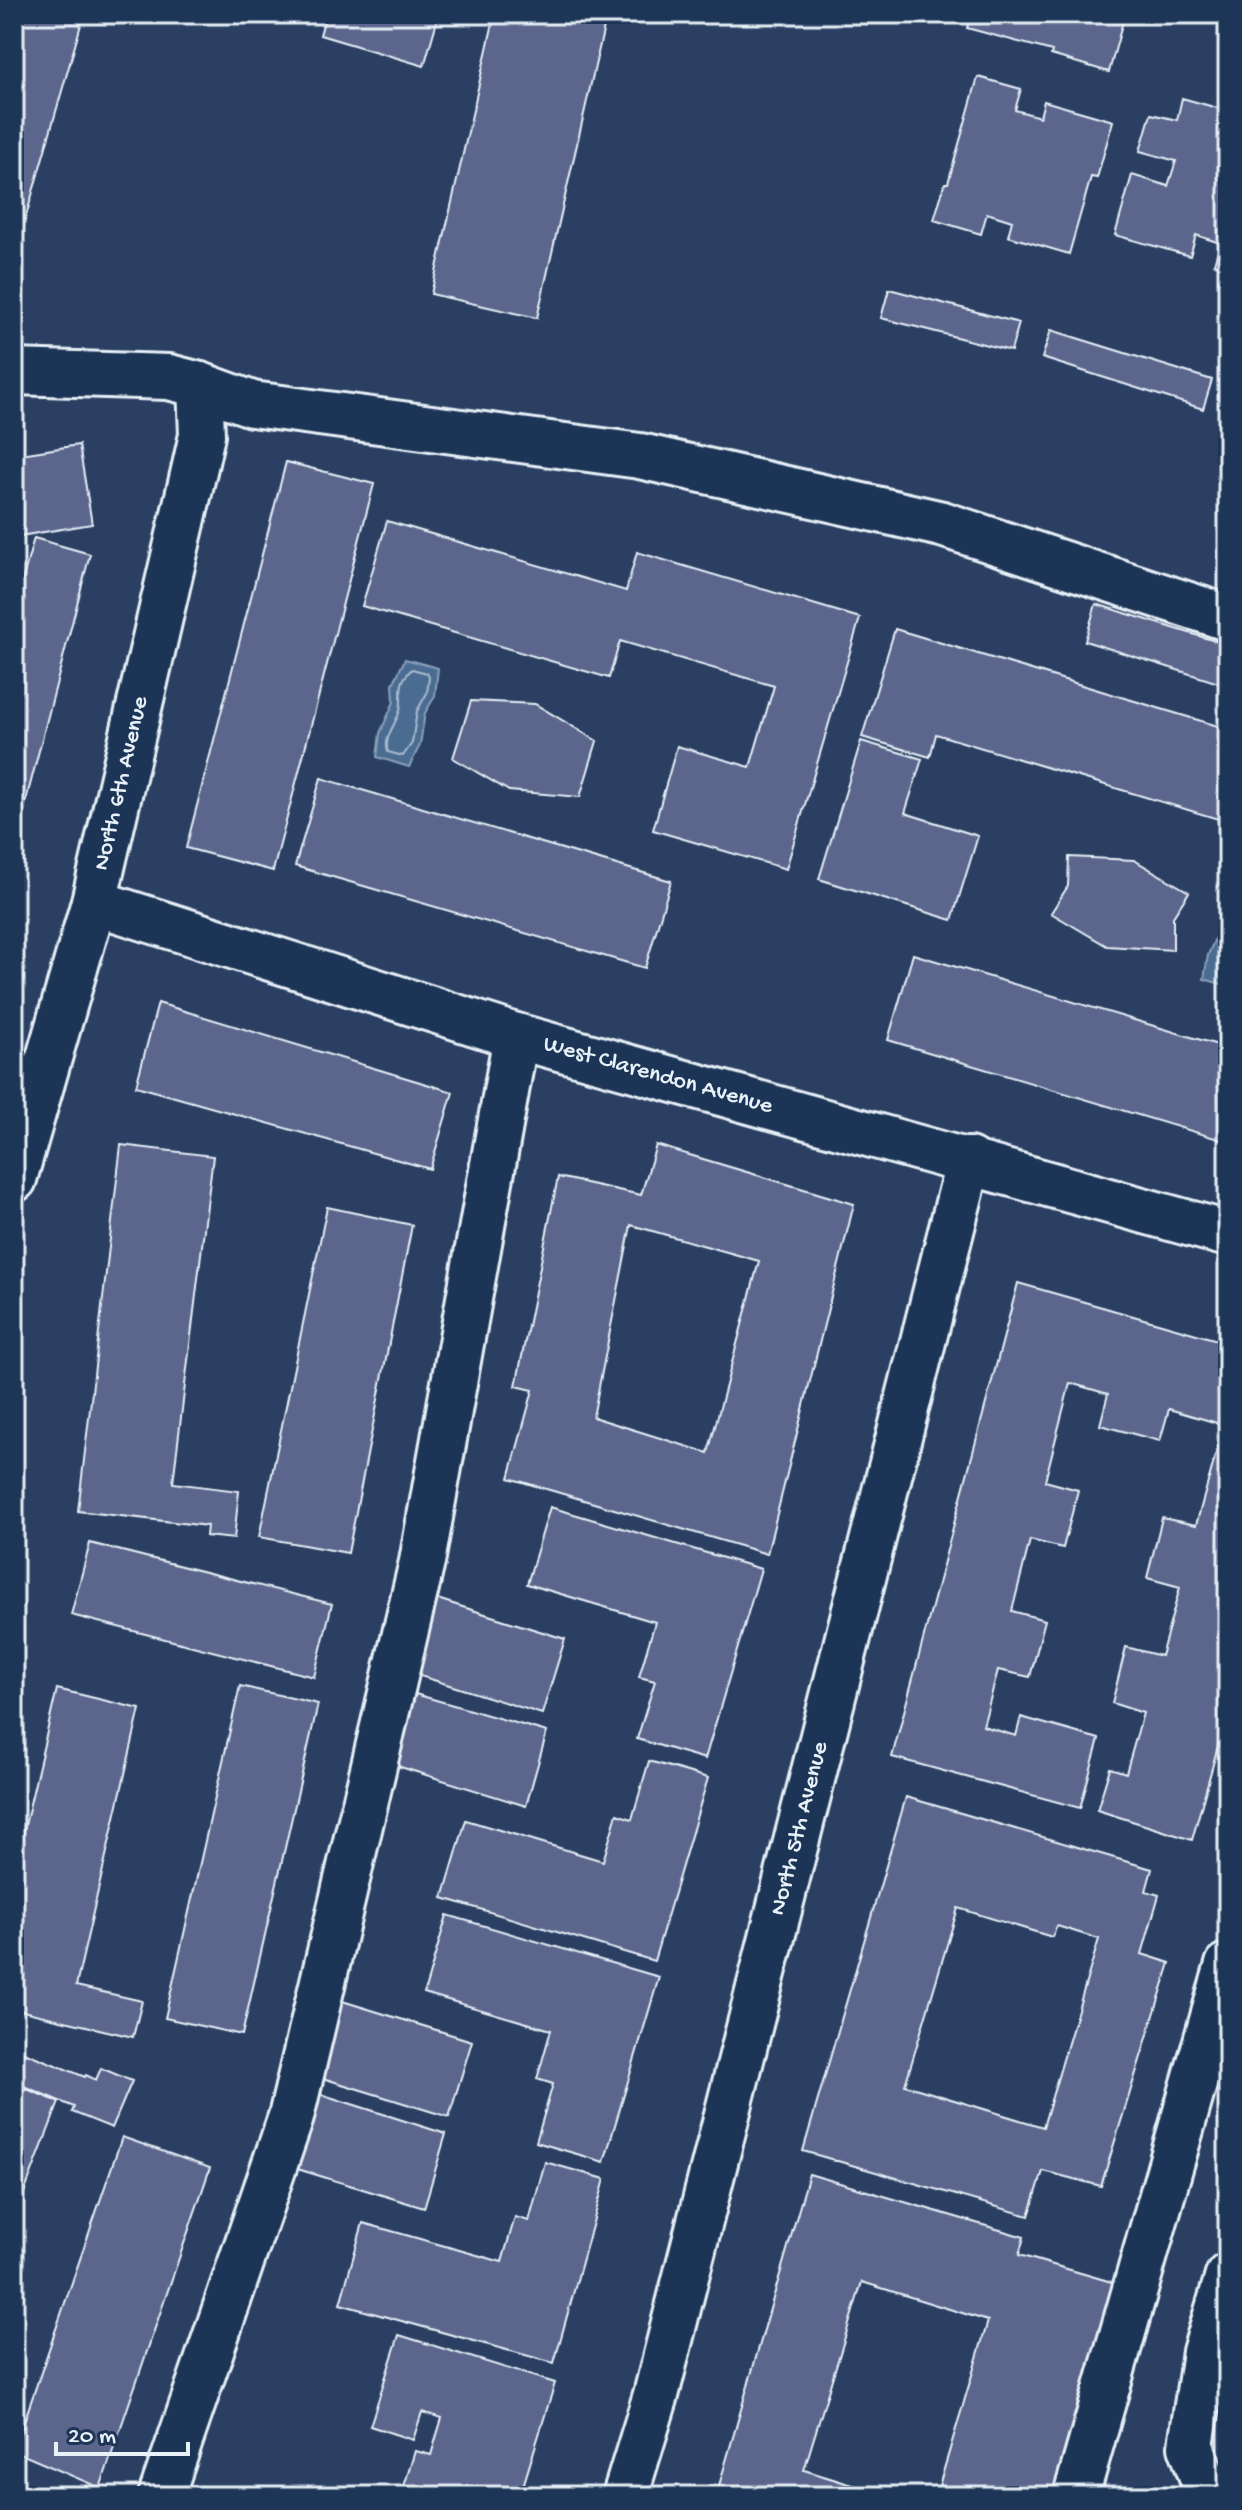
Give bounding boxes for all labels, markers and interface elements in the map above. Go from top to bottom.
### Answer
street label: North 6th Avenue [87,693,156,873]
street label: West Clarendon Avenue [540,1030,776,1121]
street label: North 5th Avenue [764,1738,836,1918]
scale bar [56,2406,188,2456]
text: 20 m [68,2423,116,2452]

